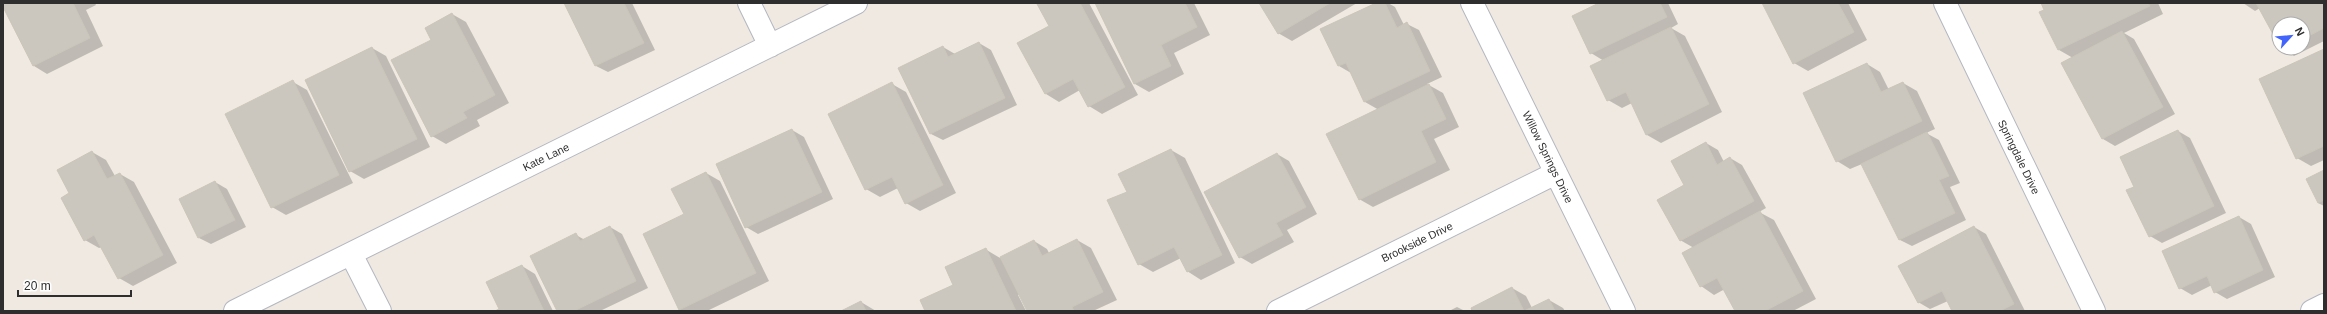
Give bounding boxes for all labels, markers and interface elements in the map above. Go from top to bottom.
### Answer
north arrow [2271,16,2311,56]
text: N [2293,25,2307,38]
street label: Willow Springs Drive [1521,109,1575,205]
street label: Springdale Drive [1996,118,2042,196]
street label: Kate Lane [521,141,571,173]
street label: Brookside Drive [1379,220,1455,264]
scale bar [18,272,131,298]
text: 20 m [24,279,51,293]

